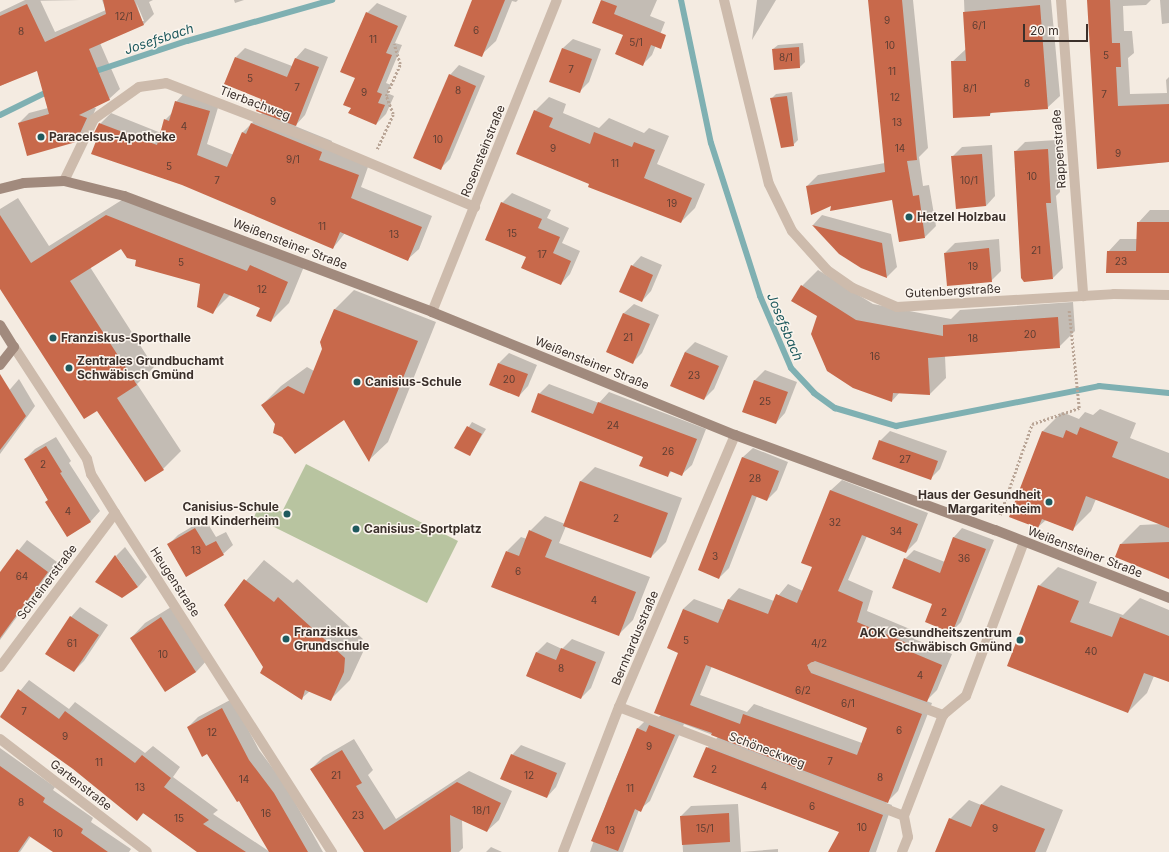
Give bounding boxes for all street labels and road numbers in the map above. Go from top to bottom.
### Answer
street label: Tierbachweg [218,83,292,123]
street label: Rosensteinstraße [458,103,508,199]
street label: Rappenstraße [1049,109,1069,189]
street label: Weißensteiner Straße [231,215,349,273]
street label: Gutenbergstraße [905,281,1001,301]
street label: Weißensteiner Straße [533,333,651,393]
street label: Weißensteiner Straße [1026,523,1144,581]
street label: Schreinerstraße [14,542,80,622]
street label: Heugenstraße [147,544,203,620]
street label: Bernhardusstraße [609,588,661,688]
street label: Schöneckweg [727,729,807,771]
street label: Gartenstraße [47,756,115,814]

